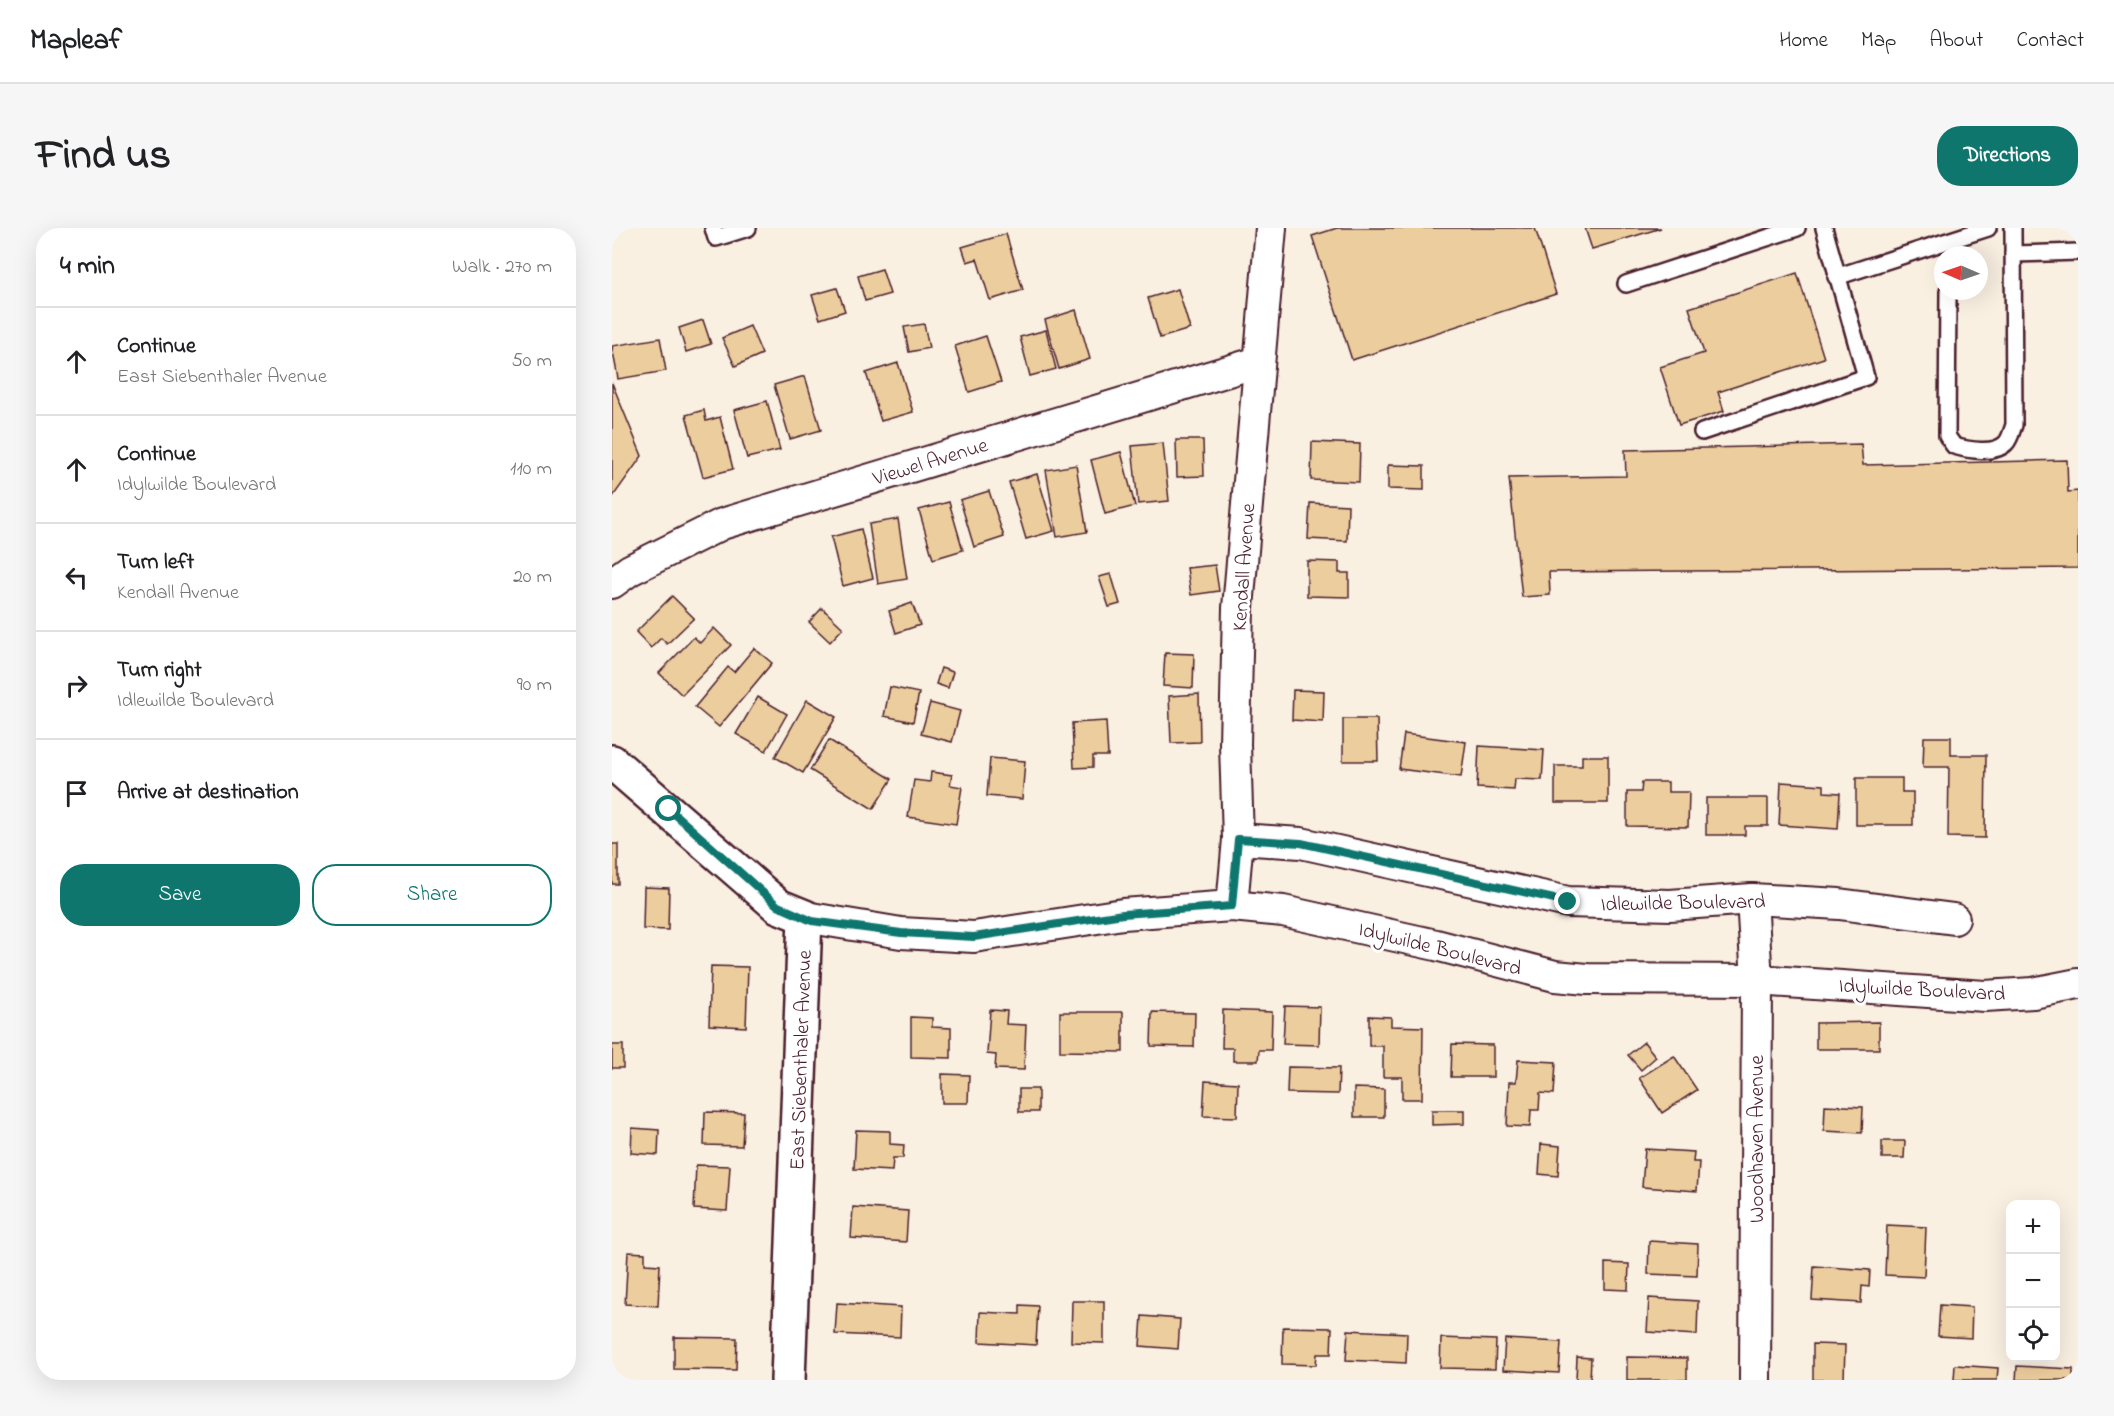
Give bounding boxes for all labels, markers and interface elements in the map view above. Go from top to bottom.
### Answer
text: Mapleaf [30,21,122,62]
text: Home [1779,26,1828,56]
text: Map [1861,26,1896,56]
text: About [1929,26,1983,56]
text: Contact [2016,26,2084,56]
text: Find us [36,126,171,187]
button: Directions [1937,126,2078,186]
north arrow [1934,246,1988,300]
text: 4 min [60,248,115,286]
text: Walk · 270 m [452,253,552,282]
text: Continue [117,331,196,363]
icon: ahead [60,345,93,378]
text: 50 m [511,347,552,376]
text: East Siebenthaler Avenue [117,363,327,392]
street label: Viewel Avenue [868,431,992,495]
text: Continue [117,439,196,471]
icon: ahead [60,453,93,486]
text: 110 m [510,455,552,484]
text: Idylwilde Boulevard [117,471,276,500]
street label: Kendall Avenue [1226,502,1264,632]
text: Turn left [117,547,194,579]
icon: left [60,561,93,594]
text: 20 m [513,563,552,592]
text: Kendall Avenue [117,579,239,608]
text: Turn right [117,655,202,687]
icon: right [60,669,93,702]
text: 90 m [517,671,552,700]
text: Idlewilde Boulevard [117,687,274,716]
icon: arrive [60,777,93,810]
text: Arrive at destination [117,777,299,809]
route start [655,795,681,821]
button: Save [60,864,300,926]
button: Share [312,864,552,926]
route end [1554,888,1580,914]
street label: Idlewilde Boulevard [1600,888,1766,920]
street label: Idylwilde Boulevard [1354,915,1524,987]
street label: East Siebenthaler Avenue [783,949,821,1171]
street label: Idylwilde Boulevard [1838,972,2006,1012]
street label: Woodhaven Avenue [1743,1055,1773,1223]
map controls [2006,1200,2060,1362]
button: + [2006,1200,2060,1254]
button: − [2006,1254,2060,1308]
button: locate [2006,1308,2060,1362]

